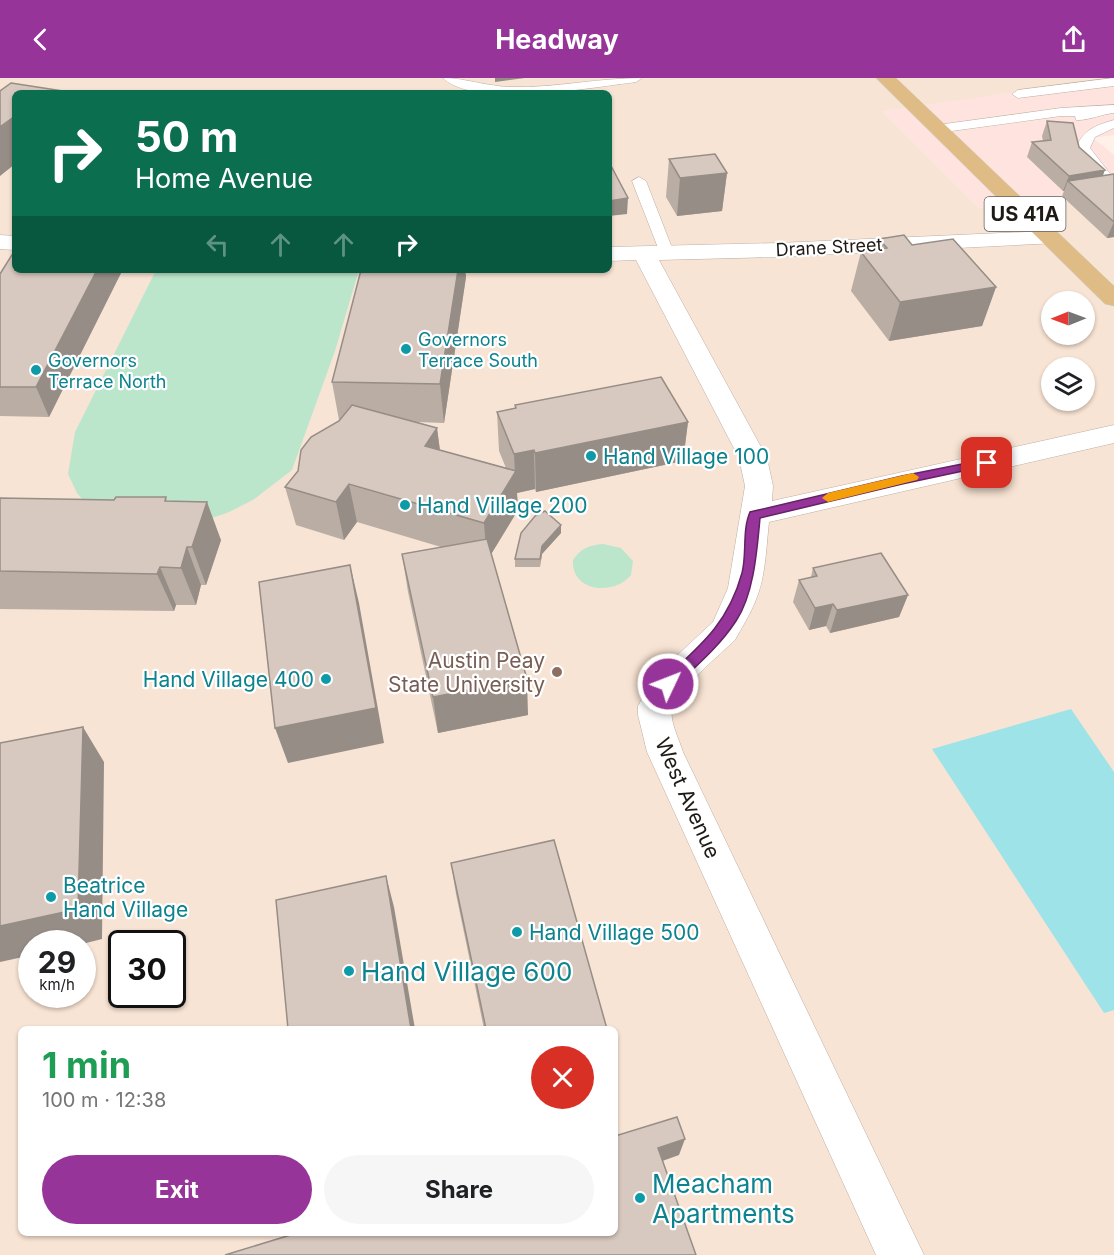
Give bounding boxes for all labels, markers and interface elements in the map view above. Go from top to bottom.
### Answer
icon: back [24,23,57,56]
text: Headway [495,23,619,56]
icon: share [1057,23,1090,56]
text: 50 m [135,111,238,162]
icon: right [36,114,114,192]
text: Home Avenue [135,162,313,195]
road number: US 41A [984,197,1066,231]
icon: left [201,228,234,261]
icon: ahead [264,228,297,261]
icon: ahead [327,228,360,261]
icon: right [390,228,423,261]
street label: Drane Street [775,234,883,260]
north arrow [1041,291,1095,345]
map controls [1041,291,1095,411]
place label: Governors Terrace South [418,329,538,371]
marker: Governors Terrace South [399,342,413,356]
place label: Governors Terrace North [48,350,166,392]
button: layers [1041,357,1095,411]
marker: Governors Terrace North [29,363,43,377]
pin [961,437,1012,488]
place label: Hand Village 100 [603,444,769,469]
icon: arrive [970,446,1003,479]
marker: Hand Village 100 [584,449,598,463]
place label: Hand Village 200 [417,493,587,518]
marker: Hand Village 200 [398,498,412,512]
place label: Austin Peay State University [388,648,545,697]
position arrow [636,652,700,716]
marker: Austin Peay State University [550,665,564,679]
place label: Hand Village 400 [143,667,314,692]
marker: Hand Village 400 [319,672,333,686]
street label: West Avenue [650,734,726,862]
place label: Beatrice Hand Village [63,873,188,922]
marker: Beatrice Hand Village [44,890,58,904]
place label: Hand Village 500 [529,920,699,945]
marker: Hand Village 500 [510,925,524,939]
speed limit sign: 30 [108,930,186,1008]
text: 29 [38,944,76,980]
place label: Hand Village 600 [361,956,572,987]
marker: Hand Village 600 [342,964,356,978]
text: km/h [39,975,75,994]
text: 1 min [42,1043,131,1087]
button: close [531,1046,594,1109]
text: 100 m · 12:38 [42,1088,166,1112]
button: Exit [42,1155,312,1224]
button: Share [324,1155,594,1224]
place label: Meacham Apartments [652,1168,795,1229]
marker: Meacham Apartments [633,1191,647,1205]

